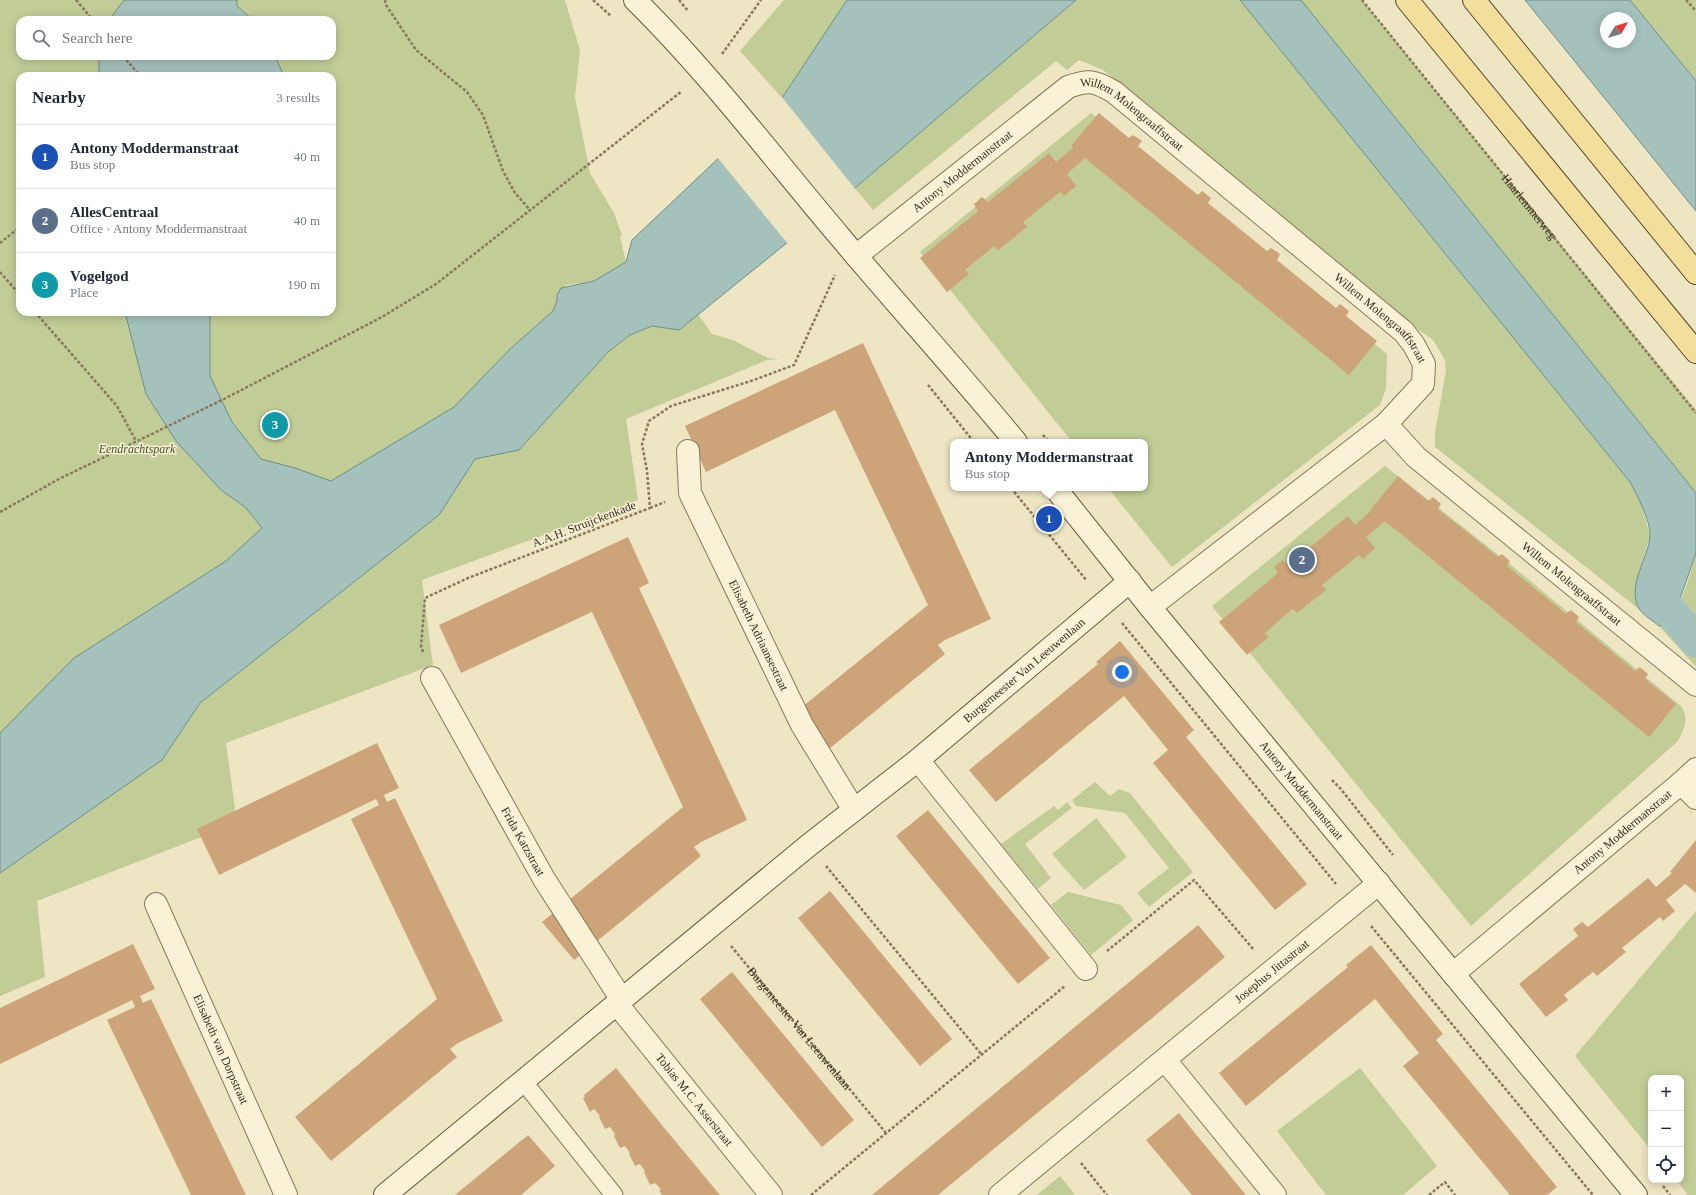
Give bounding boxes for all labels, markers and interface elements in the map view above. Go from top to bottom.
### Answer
north arrow [1600,12,1636,48]
search box [16,16,336,60]
icon: search [30,27,52,49]
text: Search here [62,30,132,46]
street label: Willem Molengraaffstraat [1079,75,1187,154]
text: Nearby [32,88,86,107]
text: 3 results [276,90,320,105]
street label: Antony Moddermanstraat [910,127,1016,215]
text: Antony Moddermanstraat [70,140,239,156]
text: 1 [42,149,48,164]
text: 40 m [294,149,320,164]
text: Bus stop [70,157,115,172]
street label: Haarlemmerweg [1499,171,1560,242]
text: AllesCentraal [70,204,158,220]
text: 2 [42,213,48,228]
text: 40 m [294,213,320,228]
text: Office · Antony Moddermanstraat [70,221,247,236]
text: Vogelgod [70,268,129,284]
street label: Willem Molengraaffstraat [1331,270,1430,366]
text: 3 [42,277,48,292]
text: 190 m [287,277,320,292]
text: Place [70,285,98,300]
pin: 3 [262,410,288,440]
popup [950,439,1148,491]
park label: Eendrachtspark [98,442,176,456]
text: Antony Moddermanstraat [965,449,1133,465]
text: Bus stop [965,466,1010,481]
street label: A.A.H. Struijckenkade [530,498,638,550]
pin: 1 [1036,504,1062,534]
street label: Willem Molengraaffstraat [1519,539,1625,629]
pin: 2 [1289,545,1315,575]
street label: Elisabeth Adriaansestraat [726,577,792,694]
street label: Burgemeester Van Leeuwenlaan [960,615,1088,726]
your location [1112,662,1132,682]
street label: Antony Moddermanstraat [1257,738,1347,843]
street label: Antony Moddermanstraat [1571,787,1675,877]
street label: Frida Katzstraat [498,804,548,879]
street label: Josephus Jittastraat [1232,936,1312,1006]
street label: Burgemeester Van Leeuwenlaan [744,964,854,1092]
street label: Elisabeth van Dorpstraat [190,992,252,1107]
street label: Tobias M.C. Asserstraat [653,1051,736,1150]
map controls [1648,1075,1684,1183]
button: + [1648,1075,1684,1111]
button: − [1648,1111,1684,1147]
button: locate [1648,1147,1684,1183]

